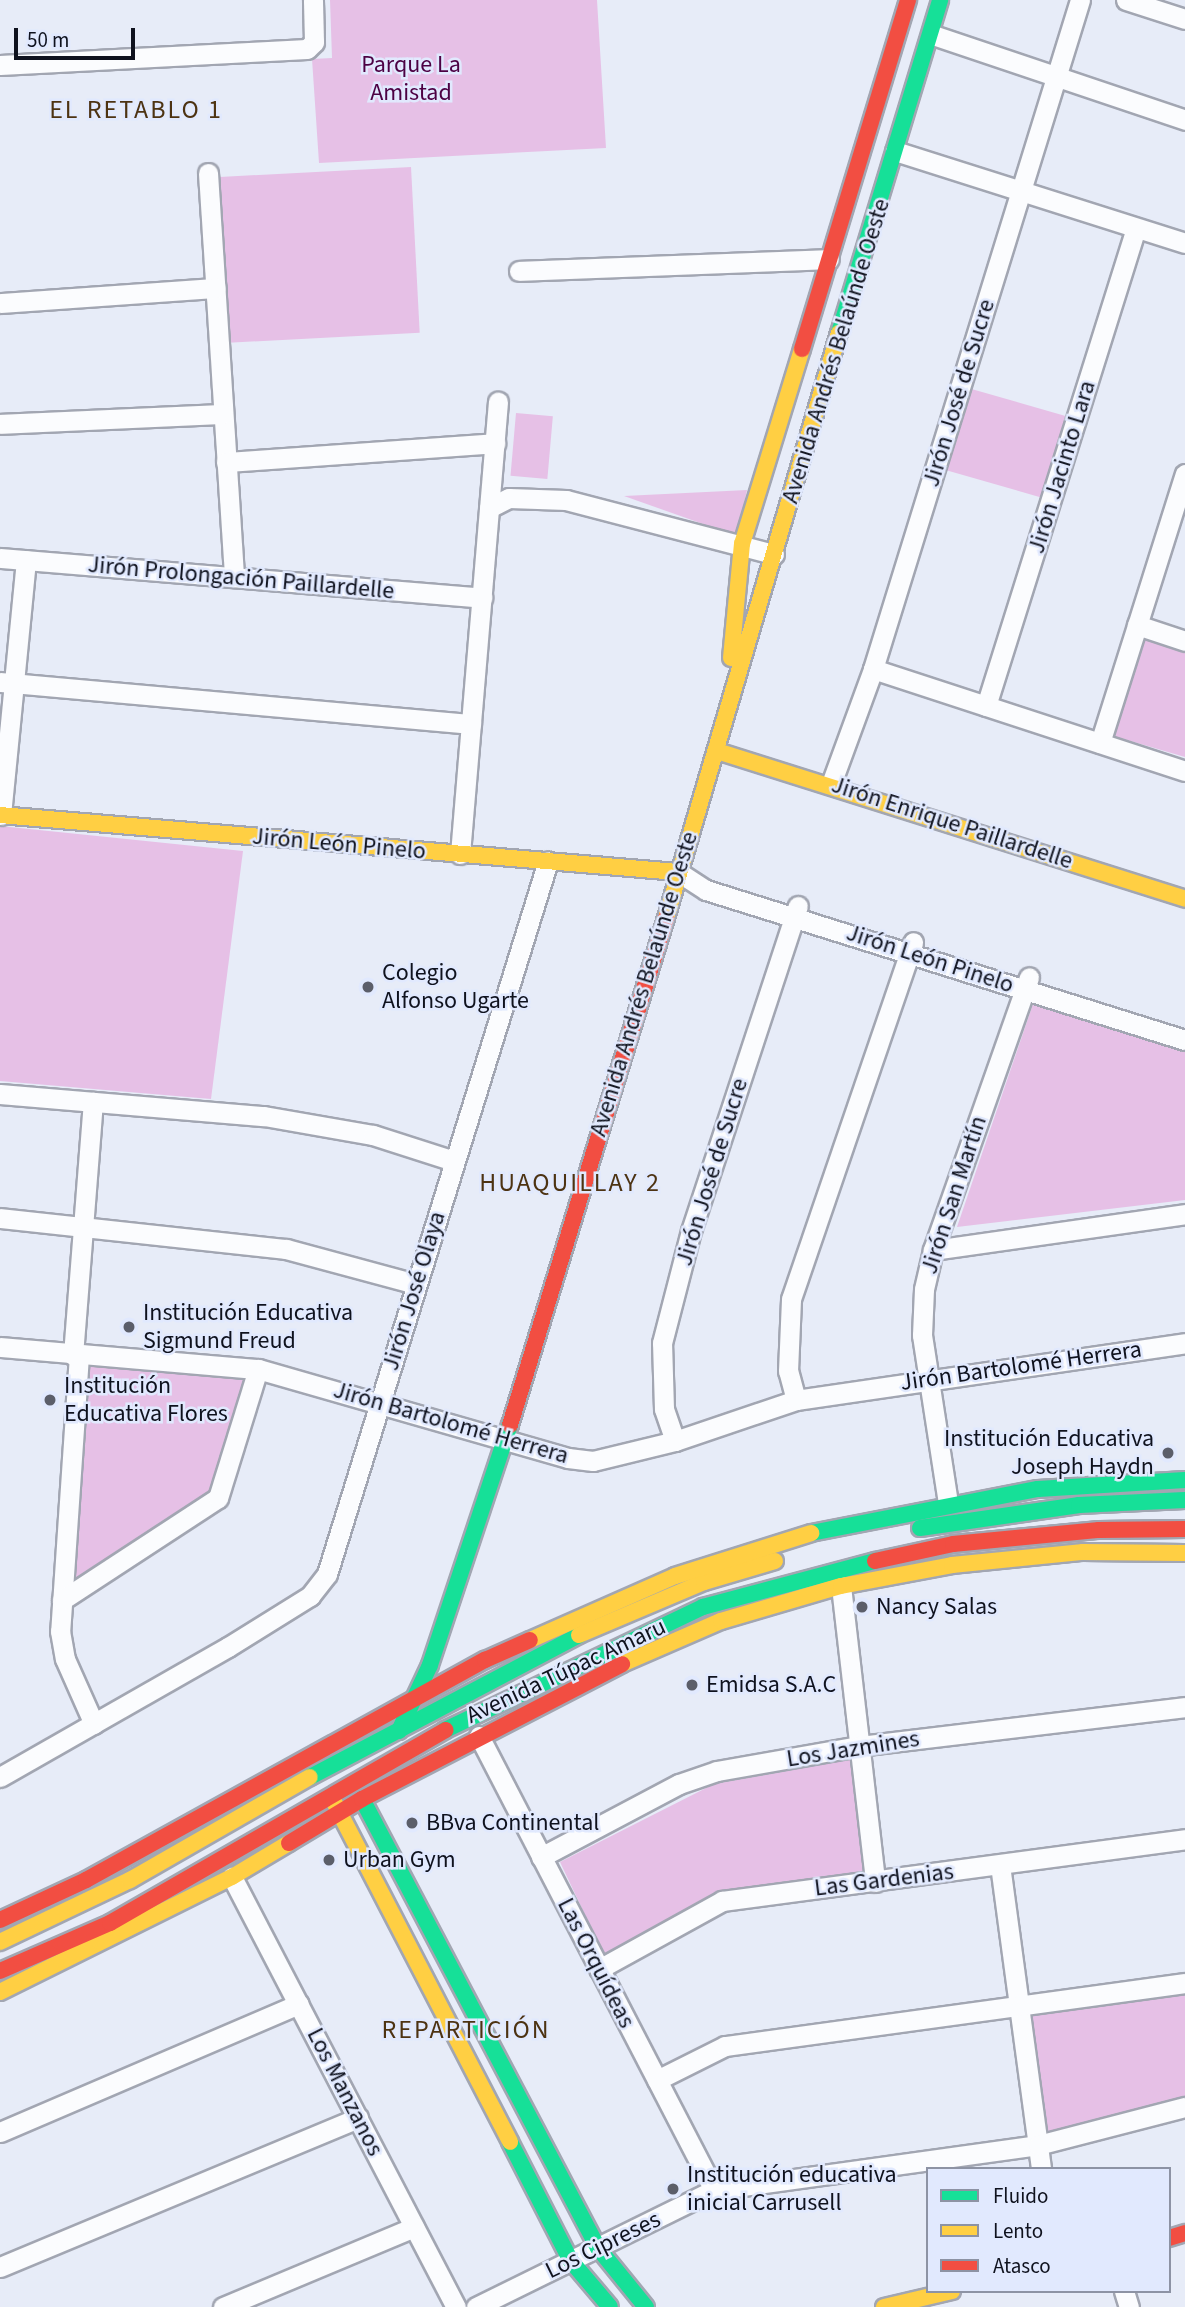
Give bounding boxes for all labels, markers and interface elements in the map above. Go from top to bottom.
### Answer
scale bar [18,14,138,58]
text: 50 m [27,25,69,55]
park label: Parque La Amistad [361,51,461,107]
district label: EL RETABLO 1 [51,94,221,126]
street label: Avenida Andrés Belaúnde Oeste [776,195,896,507]
street label: Jirón José de Sucre [917,296,1001,490]
street label: Jirón Jacinto Lara [1022,377,1102,557]
street label: Jirón Prolongación Paillardelle [87,550,395,606]
street label: Jirón Enrique Paillardelle [828,770,1076,876]
street label: Jirón León Pinelo [251,822,427,866]
street label: Avenida Andrés Belaúnde Oeste [584,828,704,1140]
street label: Jirón León Pinelo [843,918,1017,1000]
place label: Colegio Alfonso Ugarte [382,959,529,1015]
marker: Colegio Alfonso Ugarte [360,979,376,995]
street label: Jirón José de Sucre [670,1075,754,1269]
street label: Jirón San Martín [915,1112,993,1278]
district label: HUAQUILLAY 2 [481,1167,659,1199]
street label: Jirón José Olaya [376,1208,452,1374]
place label: Institución Educativa Sigmund Freud [143,1299,353,1355]
marker: Institución Educativa Sigmund Freud [121,1319,137,1335]
street label: Jirón Bartolomé Herrera [899,1335,1143,1397]
place label: Institución Educativa Flores [64,1372,228,1428]
street label: Jirón Bartolomé Herrera [330,1376,572,1470]
marker: Institución Educativa Flores [42,1392,58,1408]
place label: Institución Educativa Joseph Haydn [944,1425,1154,1481]
marker: Institución Educativa Joseph Haydn [1160,1445,1176,1461]
place label: Nancy Salas [876,1593,997,1621]
marker: Nancy Salas [854,1599,870,1615]
street label: Avenida Túpac Amaru [462,1612,670,1730]
place label: Emidsa S.A.C [706,1671,836,1699]
marker: Emidsa S.A.C [684,1677,700,1693]
street label: Los Jazmines [785,1724,921,1774]
place label: BBva Continental [426,1809,599,1837]
marker: BBva Continental [404,1815,420,1831]
place label: Urban Gym [343,1846,456,1874]
marker: Urban Gym [321,1852,337,1868]
street label: Las Gardenias [813,1857,955,1903]
street label: Las Orquídeas [551,1893,641,2033]
district label: REPARTICIÓN [383,2014,549,2046]
street label: Los Manzanos [300,2023,390,2161]
place label: Institución educativa inicial Carrusell [687,2161,897,2217]
legend [926,2167,1171,2293]
marker: Institución educativa inicial Carrusell [665,2181,681,2197]
text: Fluido [993,2181,1048,2211]
street label: Los Cipreses [541,2205,665,2285]
text: Lento [993,2216,1043,2246]
text: Atasco [993,2251,1051,2281]

